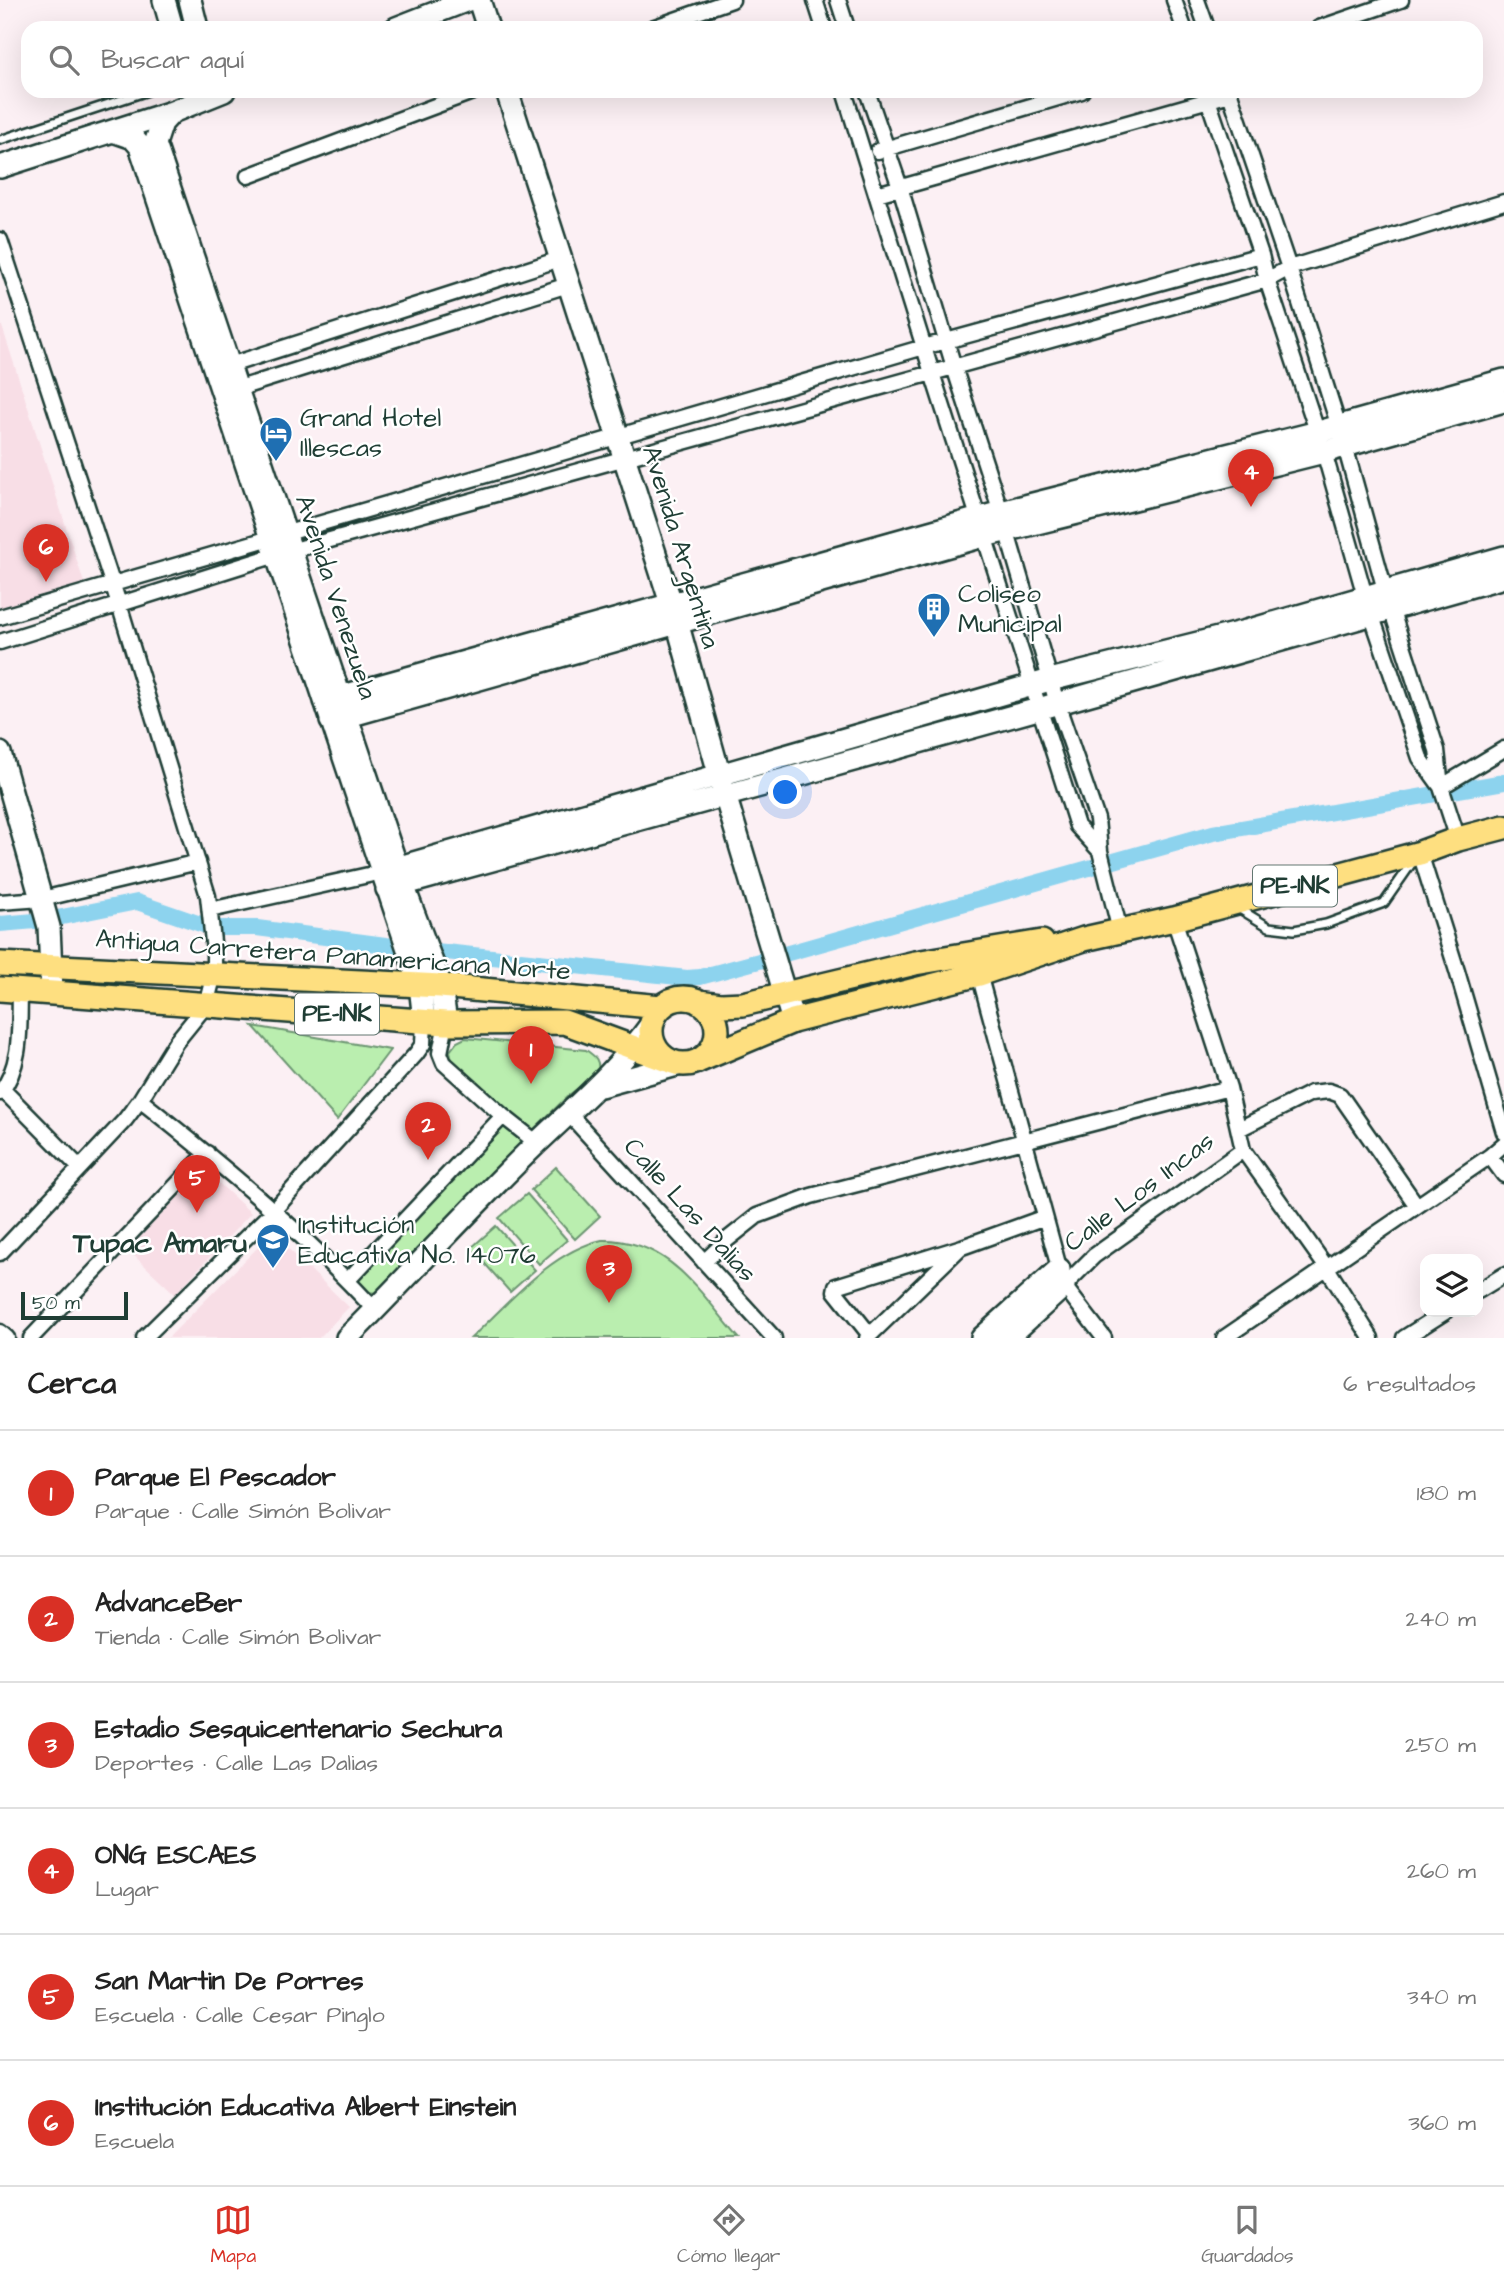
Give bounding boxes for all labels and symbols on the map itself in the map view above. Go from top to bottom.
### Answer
place label: Grand Hotel Illescas [300,400,441,466]
hotel icon: Grand Hotel Illescas [257,414,295,463]
street label: Avenida Argentina [631,441,729,653]
pin: 4 [1228,449,1274,507]
street label: Avenida Venezuela [286,490,386,704]
pin: 6 [23,524,69,582]
place label: Coliseo Municipal [958,576,1062,642]
building icon: Coliseo Municipal [915,590,953,639]
your location [768,775,802,809]
road number: PE-1NK [1253,866,1337,906]
street label: Antigua Carretera Panamericana Norte [94,920,572,992]
road number: PE-1NK [295,994,379,1034]
pin: 1 [508,1026,554,1084]
pin: 2 [405,1102,451,1160]
street label: Calle Los Incas [1056,1123,1222,1261]
street label: Calle Las Dalias [615,1130,765,1290]
pin: 5 [174,1155,220,1213]
place label: Institución Educativa No. 14076 [298,1207,536,1273]
school or university icon: Institución Educativa No. 14076 [254,1221,292,1270]
district label: Tupac Amaru [72,1224,247,1264]
pin: 3 [586,1245,632,1303]
scale bar [21,1289,128,1321]

